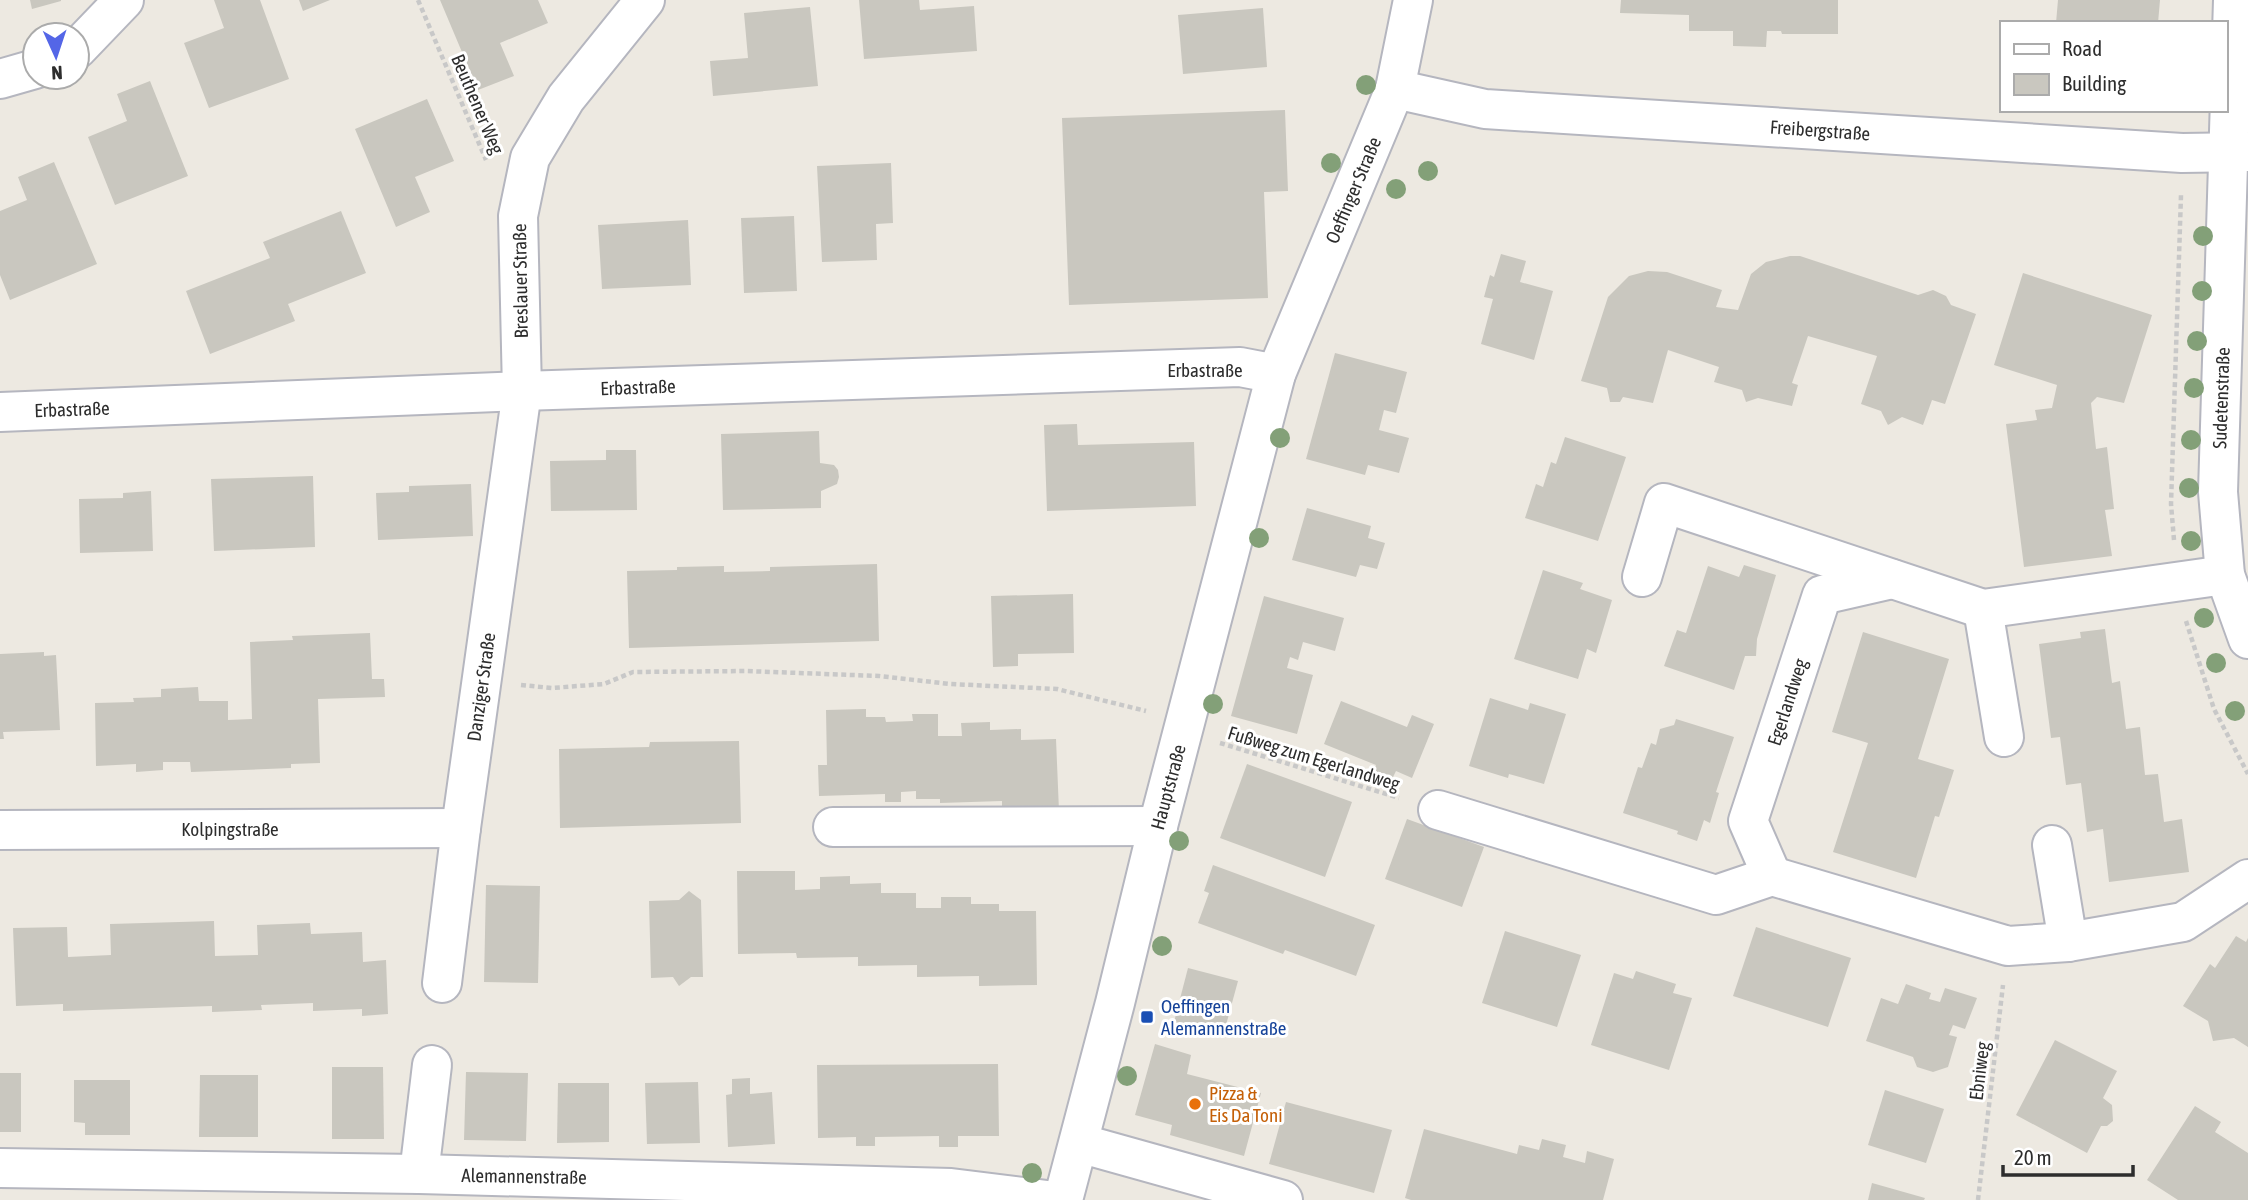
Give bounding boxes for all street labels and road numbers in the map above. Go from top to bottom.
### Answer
street label: Beuthener Weg [447,51,509,158]
street label: Freibergstraße [1769,116,1871,144]
street label: Oeffinger Straße [1321,134,1385,246]
street label: Breslauer Straße [508,223,532,339]
street label: Sudetenstraße [2208,347,2234,449]
street label: Erbastraße [1167,359,1243,381]
street label: Erbastraße [600,375,676,399]
street label: Erbastraße [34,397,110,421]
street label: Danziger Straße [462,631,500,743]
street label: Egerlandweg [1763,655,1812,748]
street label: Fußweg zum Egerlandweg [1225,721,1403,795]
street label: Hauptstraße [1146,742,1190,832]
street label: Kolpingstraße [181,818,279,840]
street label: Ebniweg [1965,1040,1994,1101]
street label: Alemannenstraße [461,1164,587,1188]

